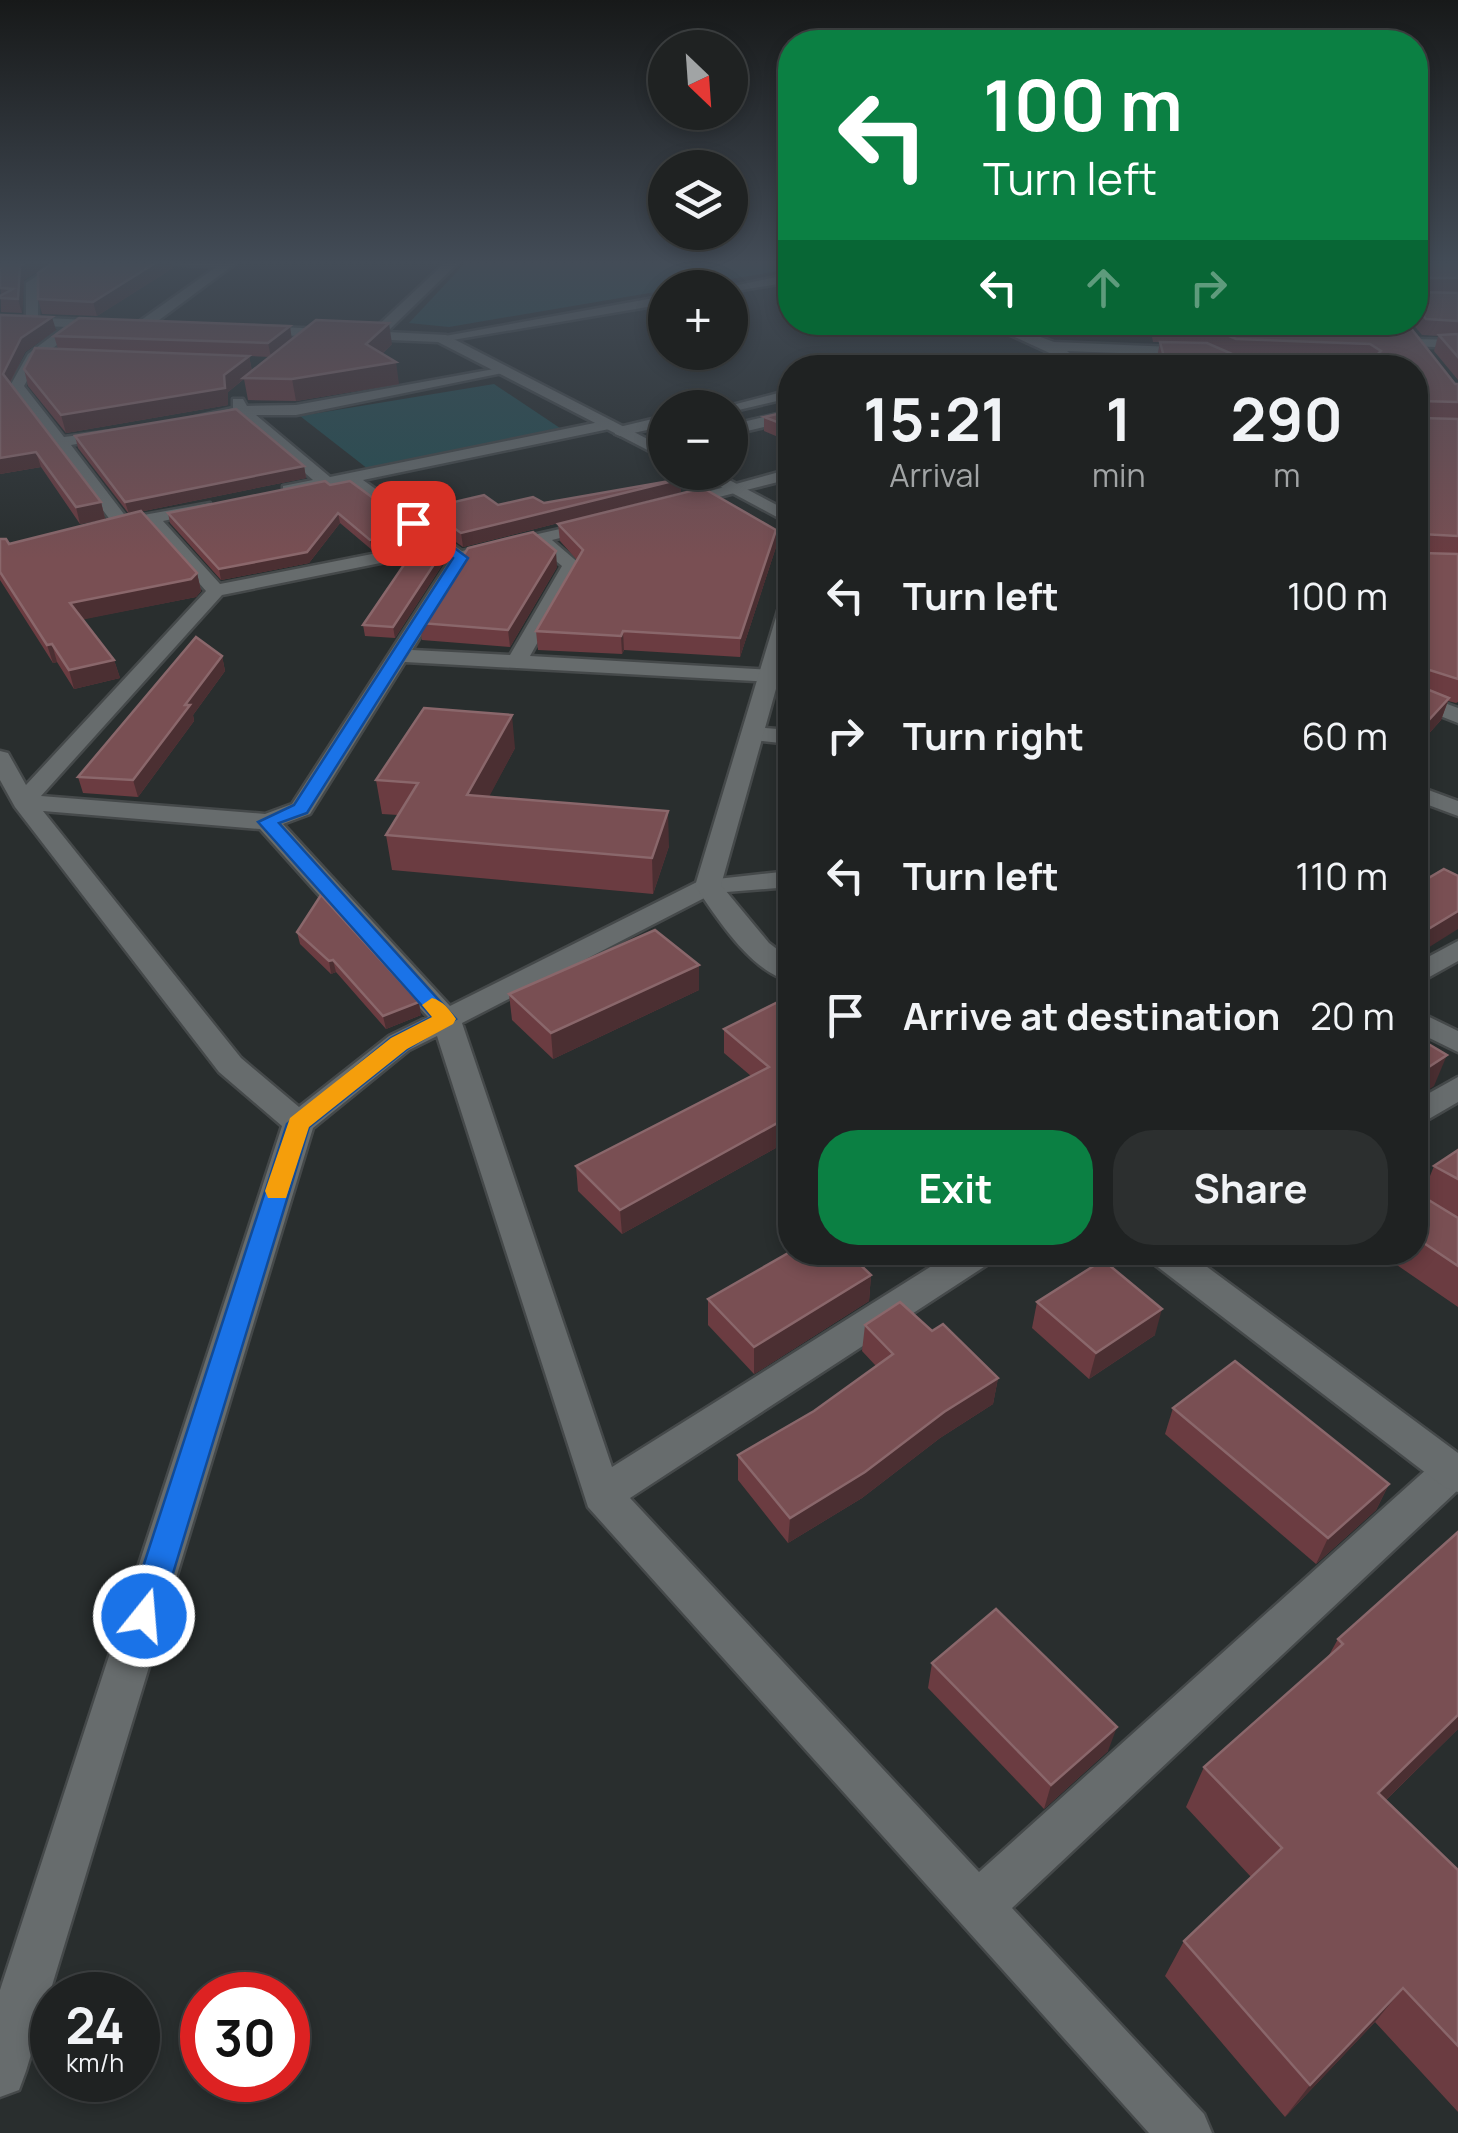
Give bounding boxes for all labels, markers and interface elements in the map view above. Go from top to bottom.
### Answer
north arrow [648,30,748,130]
map controls [648,30,748,490]
text: 100 m [983,56,1183,152]
icon: left [818,70,948,200]
text: Turn left [983,147,1157,209]
button: layers [648,150,748,250]
icon: left [971,260,1026,315]
icon: ahead [1076,260,1131,315]
icon: right [1181,260,1236,315]
button: + [648,270,748,370]
text: 15:21 [863,377,1007,459]
text: 1 [1106,377,1132,459]
text: 290 [1231,377,1343,459]
button: − [648,390,748,490]
text: Arrival [889,453,981,497]
text: min [1092,453,1146,497]
text: m [1273,453,1300,497]
pin [371,481,456,566]
icon: arrive [386,496,441,551]
icon: left [818,568,873,623]
text: Turn left [903,569,1059,621]
text: 100 m [1287,569,1388,621]
icon: right [818,708,873,763]
text: Turn right [903,709,1084,761]
text: 60 m [1301,709,1388,761]
icon: left [818,848,873,903]
text: Turn left [903,849,1059,901]
text: 110 m [1295,849,1388,901]
icon: arrive [818,988,873,1043]
text: Arrive at destination [903,989,1280,1041]
text: 20 m [1310,989,1395,1041]
button: Exit [818,1130,1093,1245]
button: Share [1113,1130,1388,1245]
position arrow [92,1564,196,1668]
speed limit sign: 30 [180,1972,310,2102]
text: 24 [65,1991,125,2059]
text: km/h [66,2045,124,2080]

